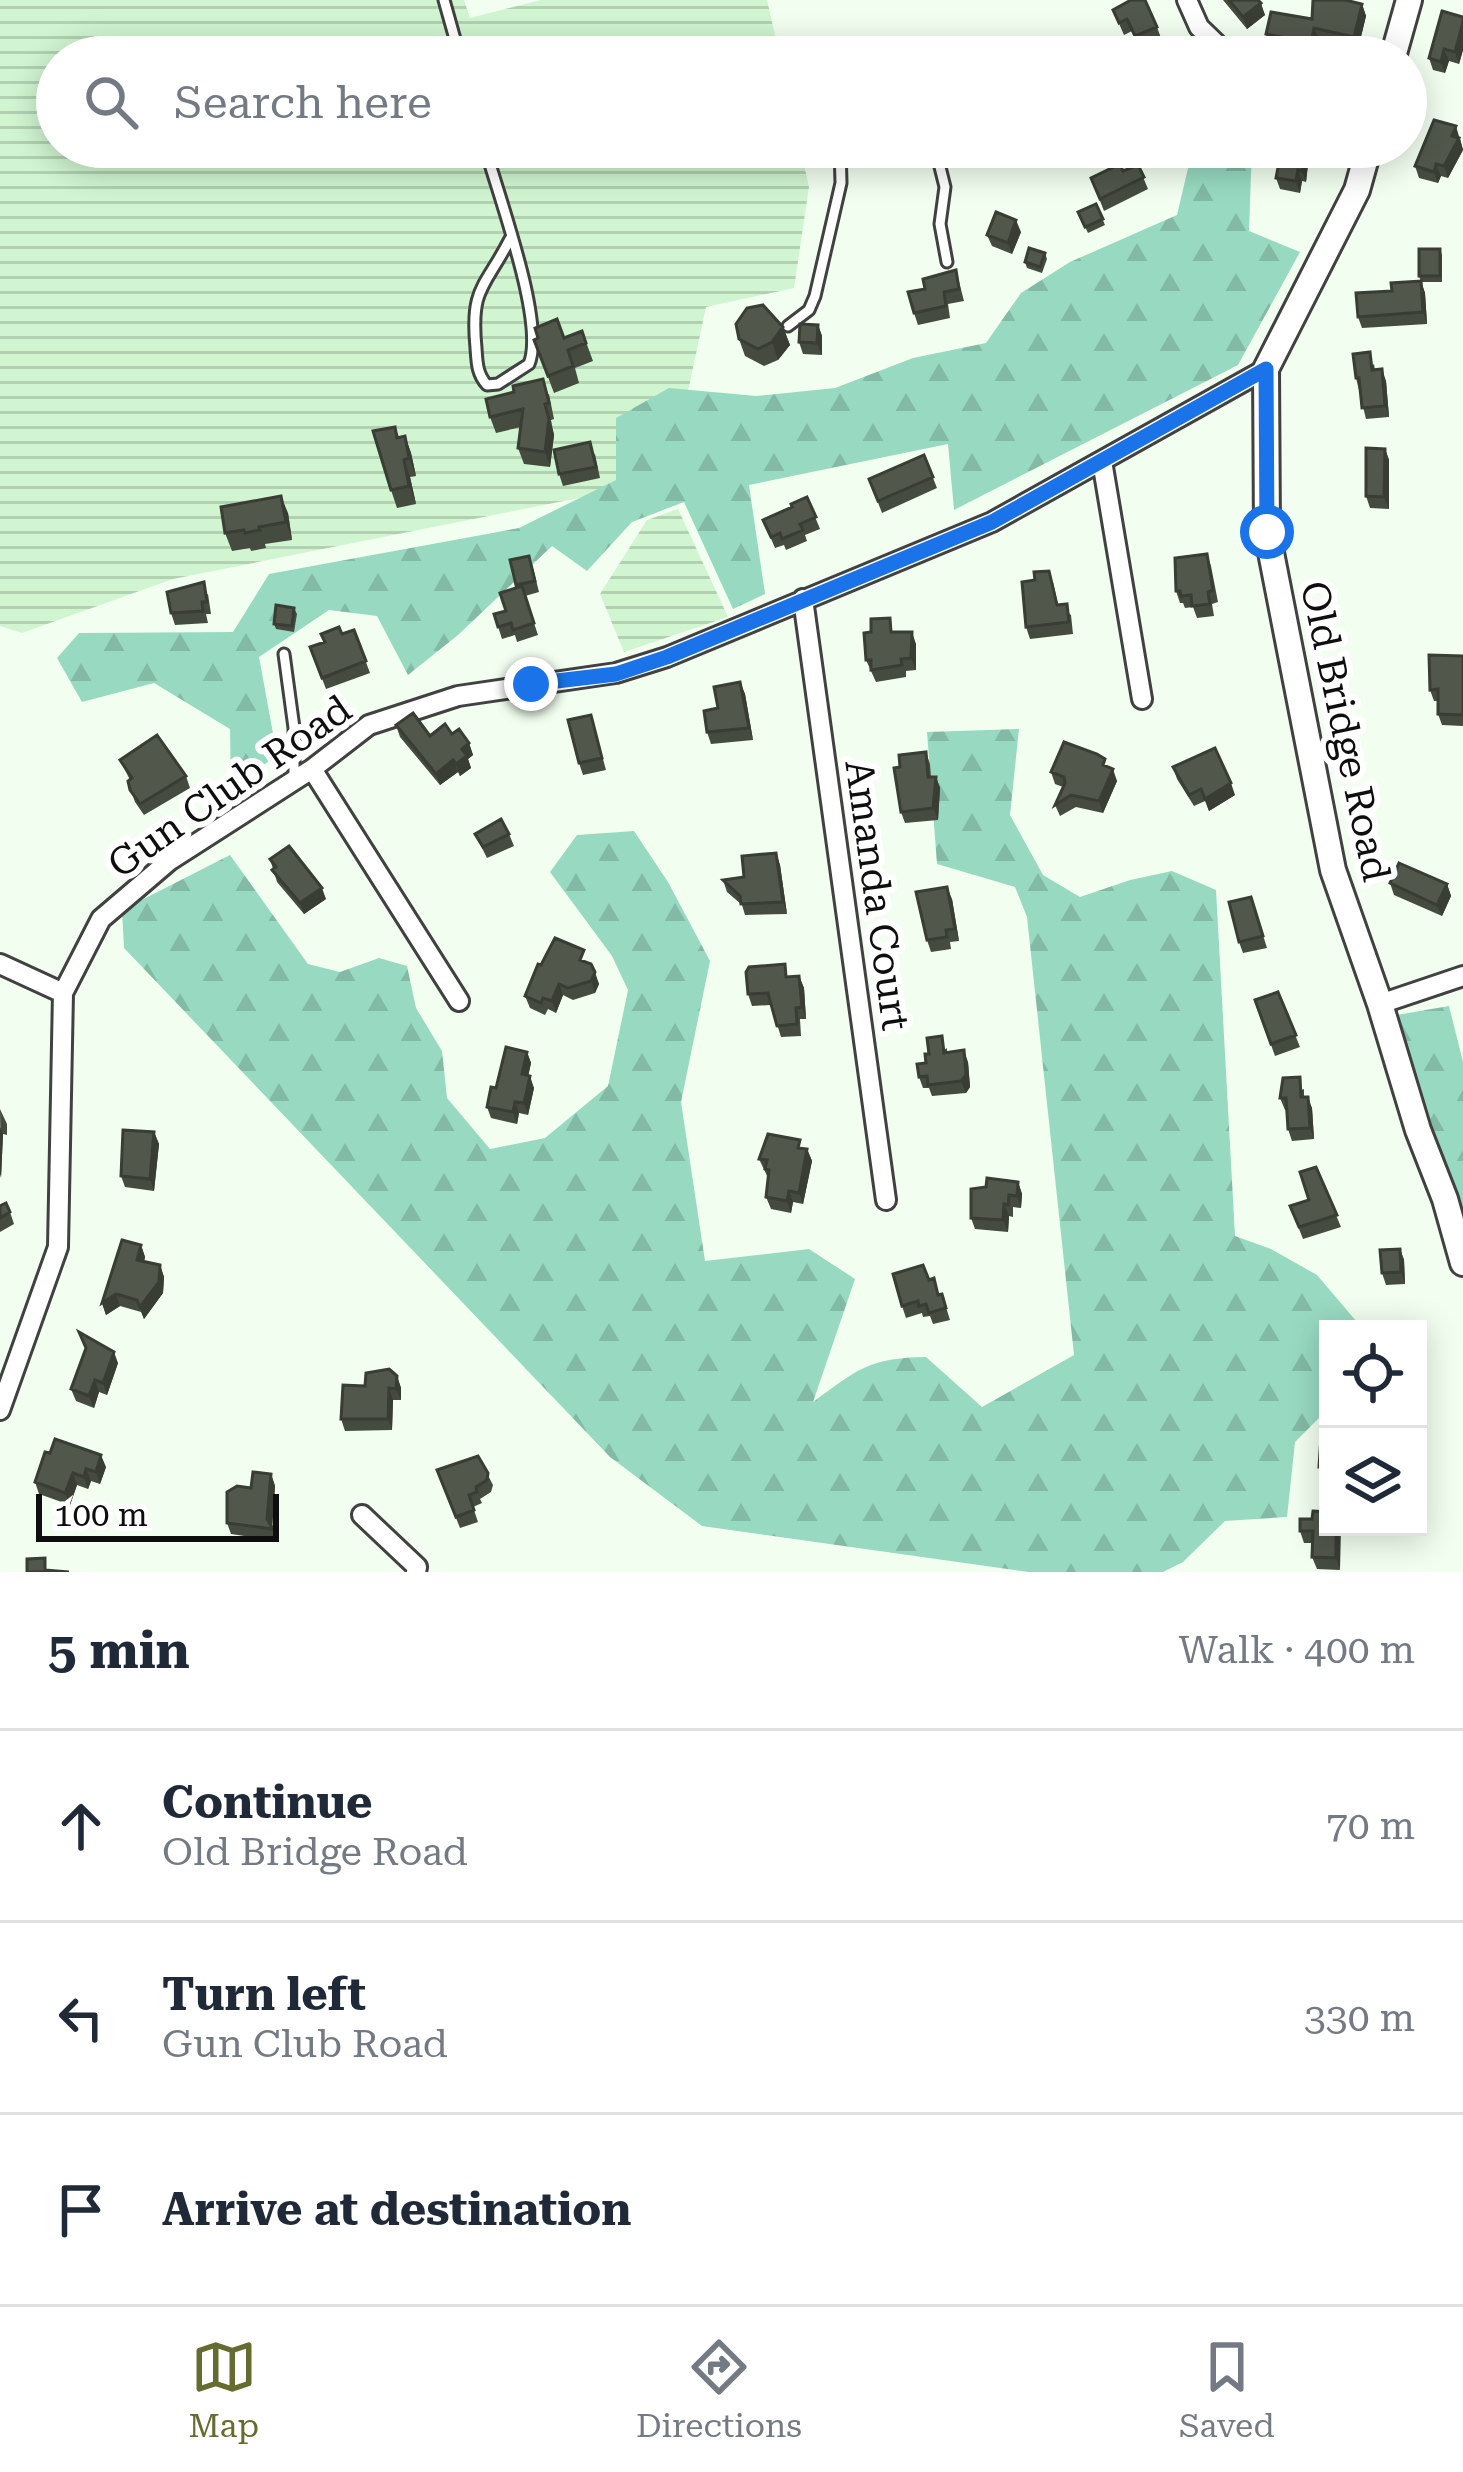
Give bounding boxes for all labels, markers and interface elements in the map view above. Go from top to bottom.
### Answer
search box [36,36,1427,168]
icon: search [78,69,144,135]
text: Search here [174,76,432,129]
route start [1240,505,1294,559]
street label: Old Bridge Road [1291,577,1399,886]
route end [504,657,558,711]
street label: Gun Club Road [99,686,360,888]
street label: Amanda Court [835,757,919,1033]
map controls [1319,1320,1427,1536]
button: locate [1319,1320,1427,1428]
button: layers [1319,1428,1427,1536]
scale bar [36,1488,279,1541]
text: 100 m [54,1495,148,1534]
text: 5 min [48,1621,190,1680]
text: Walk · 400 m [1179,1627,1415,1673]
text: Continue [162,1776,373,1829]
icon: ahead [48,1793,114,1859]
text: 70 m [1326,1803,1415,1849]
text: Old Bridge Road [162,1829,468,1875]
text: Turn left [162,1968,366,2021]
icon: left [48,1985,114,2051]
text: 330 m [1304,1995,1415,2041]
text: Gun Club Road [162,2021,448,2067]
icon: arrive [48,2177,114,2243]
text: Arrive at destination [162,2183,631,2236]
tab: Map [188,2334,259,2445]
tab: Directions [636,2334,802,2445]
tab: Saved [1179,2334,1275,2445]

